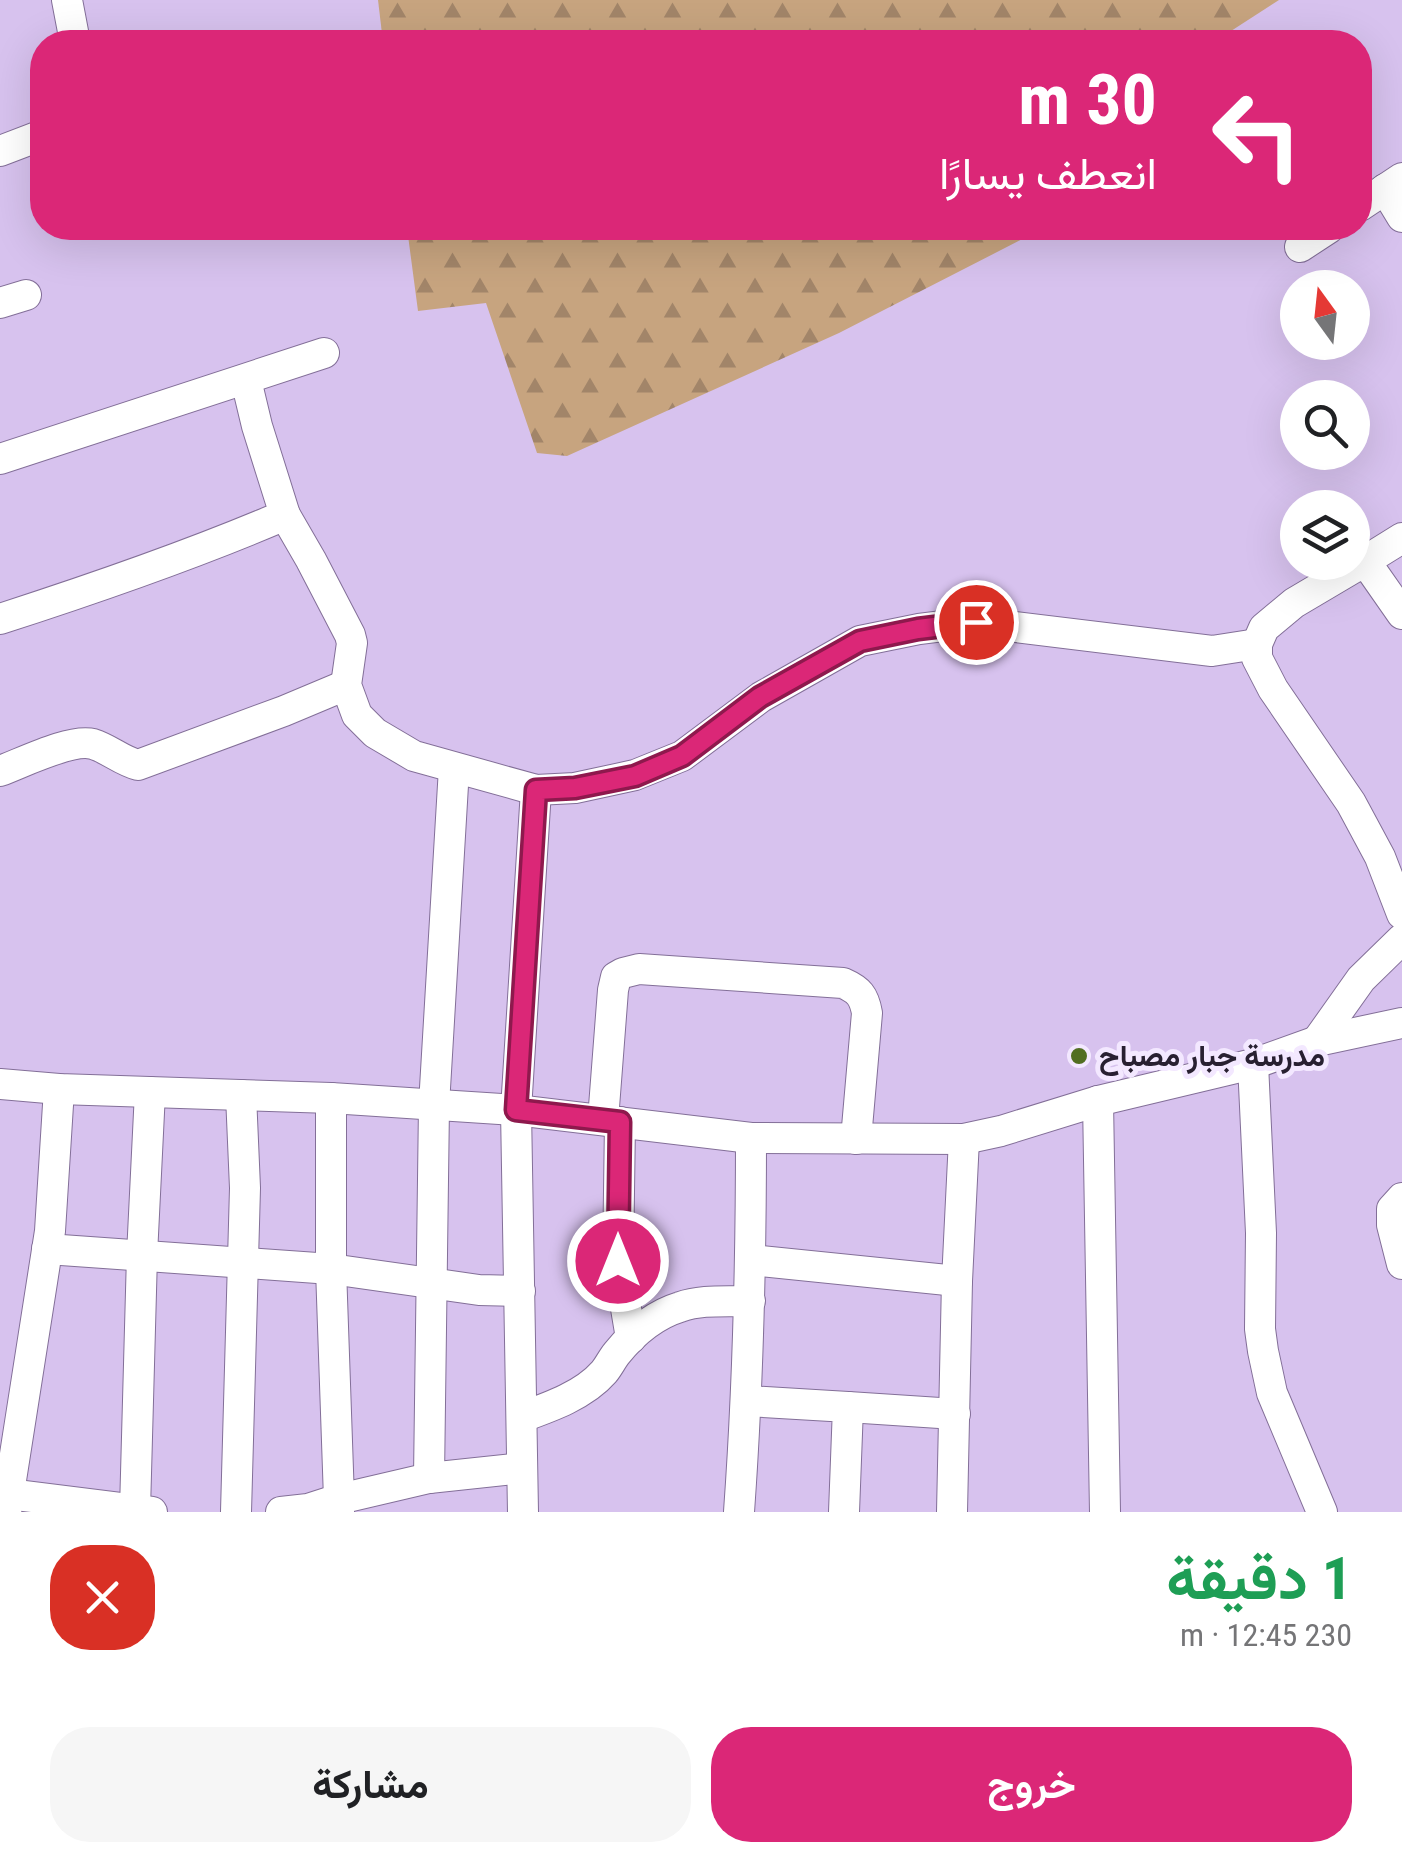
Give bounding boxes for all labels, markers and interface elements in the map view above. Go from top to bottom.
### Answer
text: 30 m [1018,59,1157,141]
icon: left [1192,70,1322,200]
text: انعطف يسارًا [939,147,1157,200]
north arrow [1280,270,1370,360]
map controls [1280,270,1370,580]
button: search [1280,380,1370,470]
button: layers [1280,490,1370,580]
pin [934,580,1019,665]
icon: arrive [949,595,1004,650]
place label: مدرسة جبار مصباح [1099,1038,1325,1076]
marker: مدرسة جبار مصباح [1068,1045,1090,1067]
position arrow [566,1209,670,1313]
text: 1 دقيقة [1166,1543,1352,1614]
button: close [50,1545,155,1650]
text: 230 m · 12:45 [1180,1616,1352,1654]
button: مشاركة [50,1727,691,1842]
button: خروج [711,1727,1352,1842]

